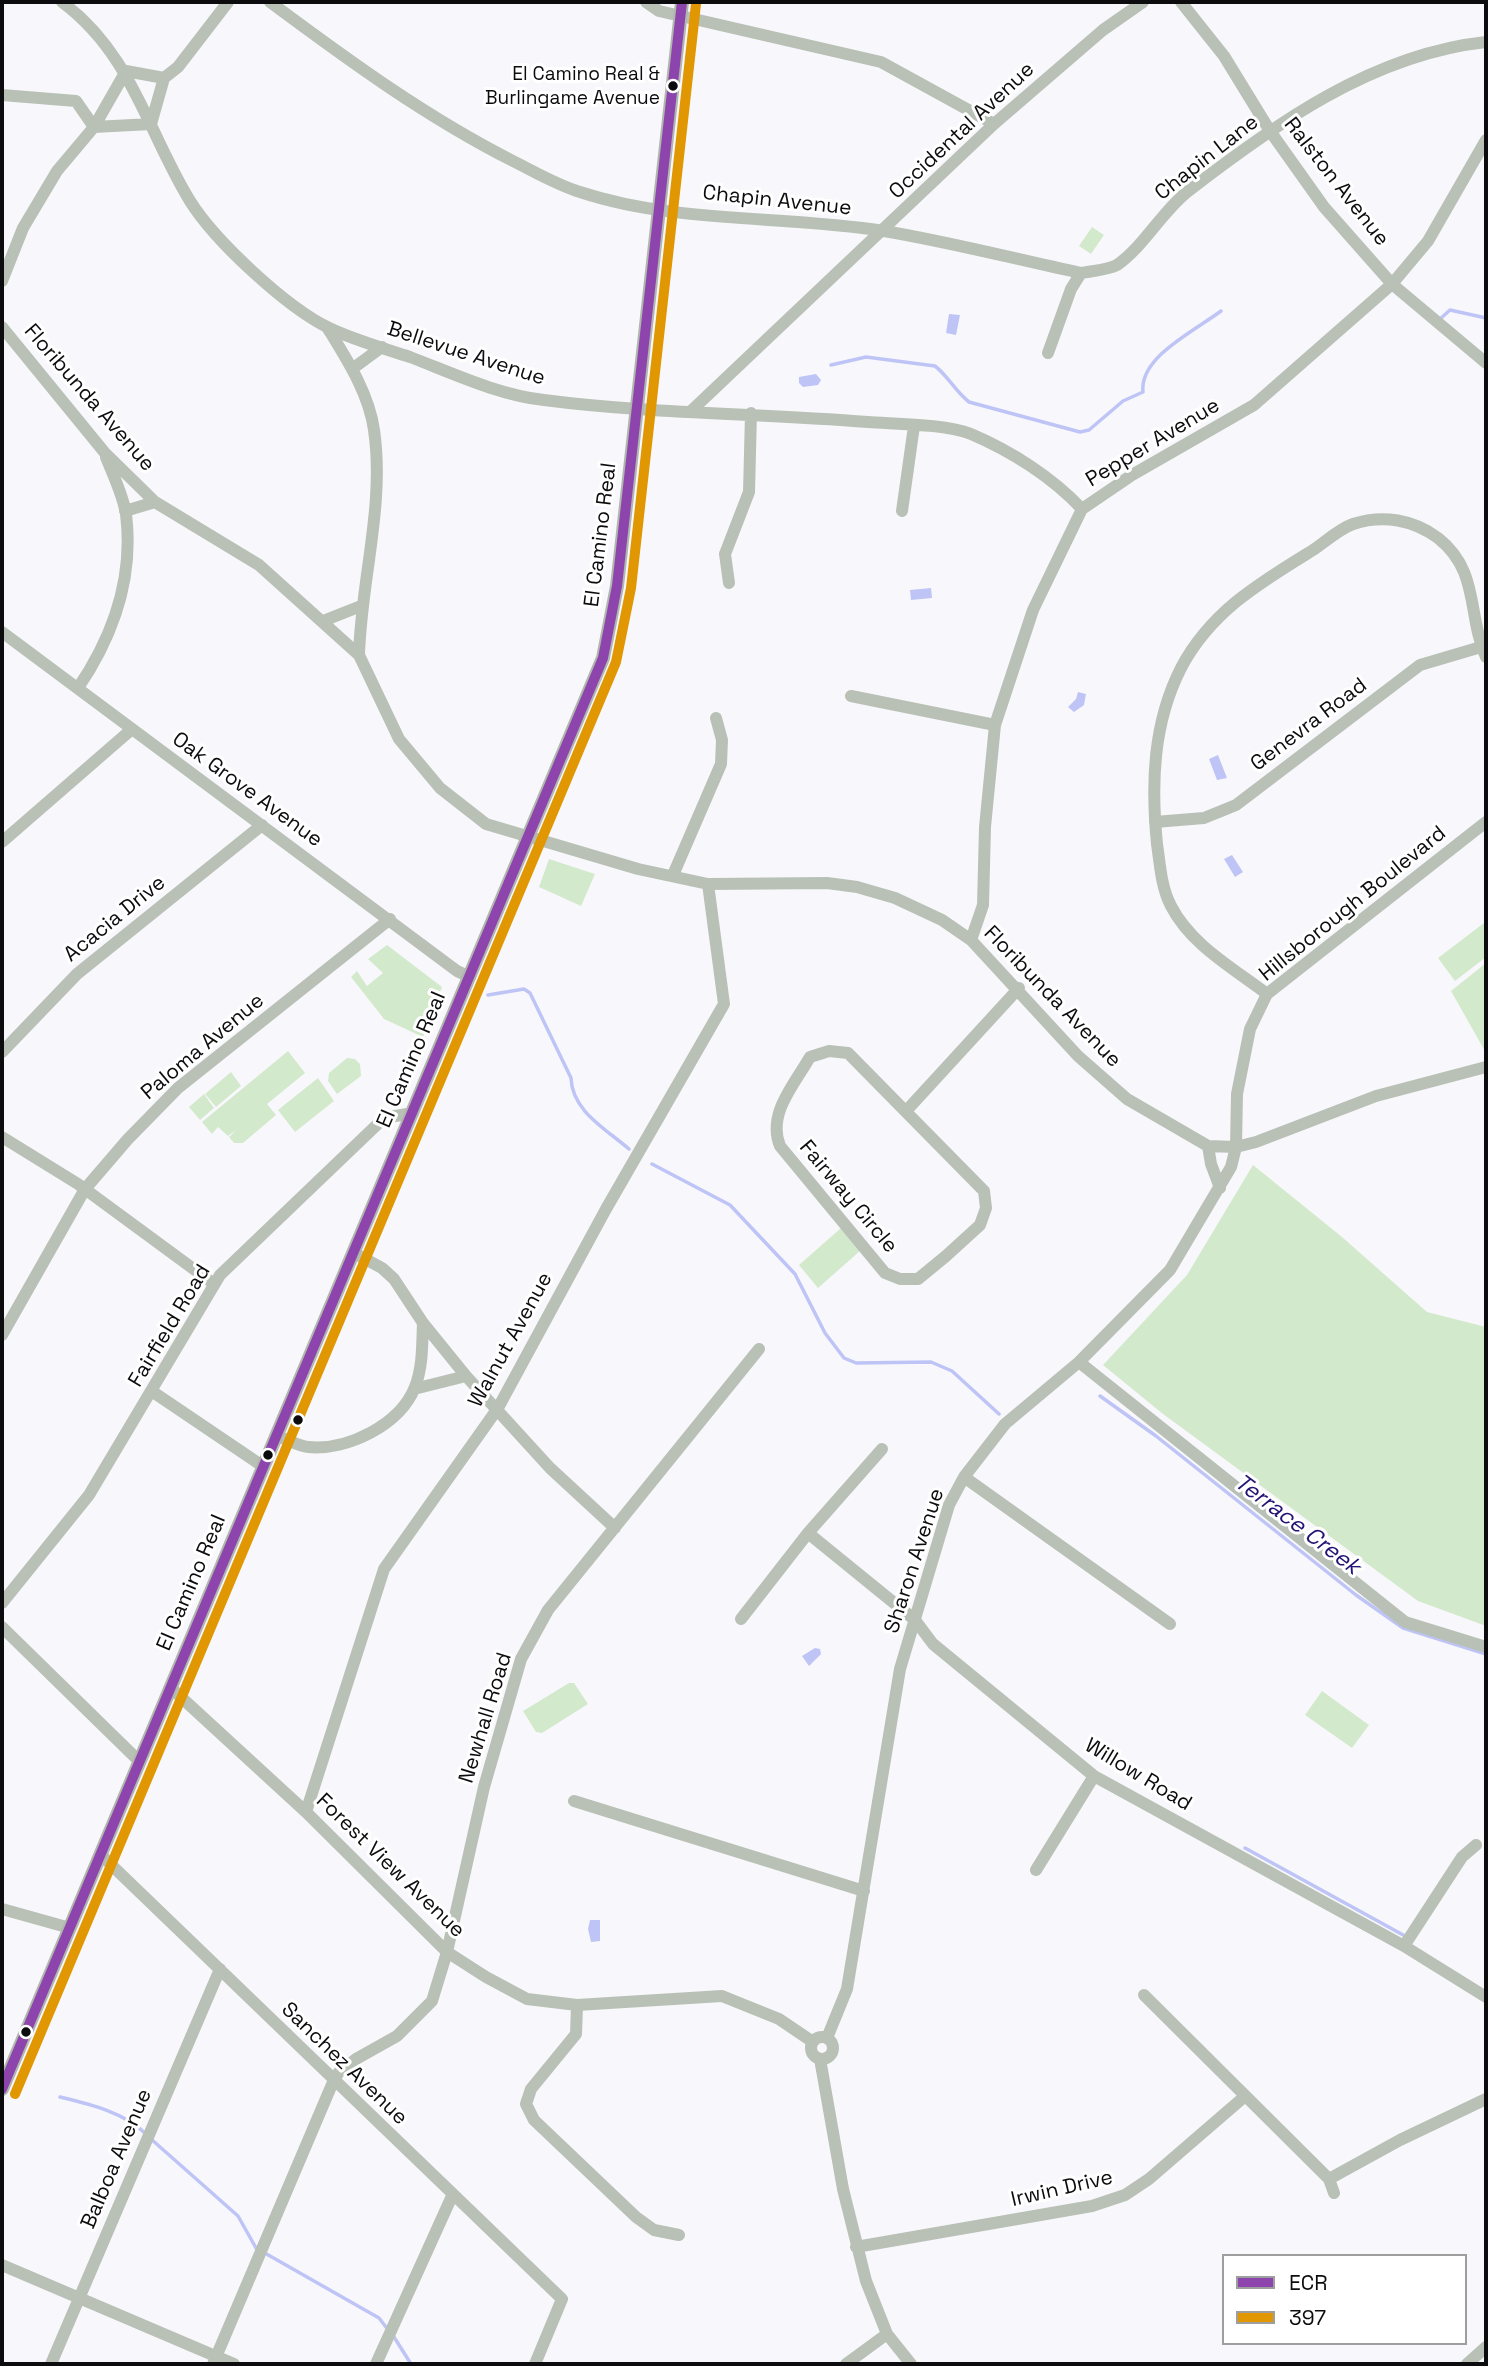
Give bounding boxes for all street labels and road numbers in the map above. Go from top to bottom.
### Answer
street label: Occidental Avenue [884,57,1040,205]
street label: Chapin Lane [1150,110,1264,206]
street label: Ralston Avenue [1278,113,1394,251]
street label: Chapin Avenue [701,181,853,221]
street label: Bellevue Avenue [384,317,548,391]
street label: Floribunda Avenue [18,319,160,477]
street label: Pepper Avenue [1082,393,1224,493]
street label: El Camino Real [580,461,622,609]
street label: Genevra Road [1246,673,1372,777]
street label: Oak Grove Avenue [167,727,327,853]
street label: Hillsborough Boulevard [1255,821,1451,987]
street label: Acacia Drive [59,870,171,968]
street label: Floribunda Avenue [978,921,1126,1073]
street label: Paloma Avenue [137,988,269,1106]
street label: El Camino Real [372,988,452,1132]
street label: Fairway Circle [794,1136,902,1258]
street label: Fairfield Road [124,1260,216,1392]
street label: Walnut Avenue [464,1268,558,1412]
street label: Sharon Avenue [880,1485,950,1637]
street label: El Camino Real [152,1511,232,1655]
street label: Newhall Road [454,1650,518,1786]
street label: Willow Road [1080,1733,1196,1817]
street label: Forest View Avenue [310,1789,470,1943]
street label: Sanchez Avenue [276,1997,412,2131]
street label: Balboa Avenue [76,2085,158,2233]
street label: Irwin Drive [1009,2165,1115,2213]

